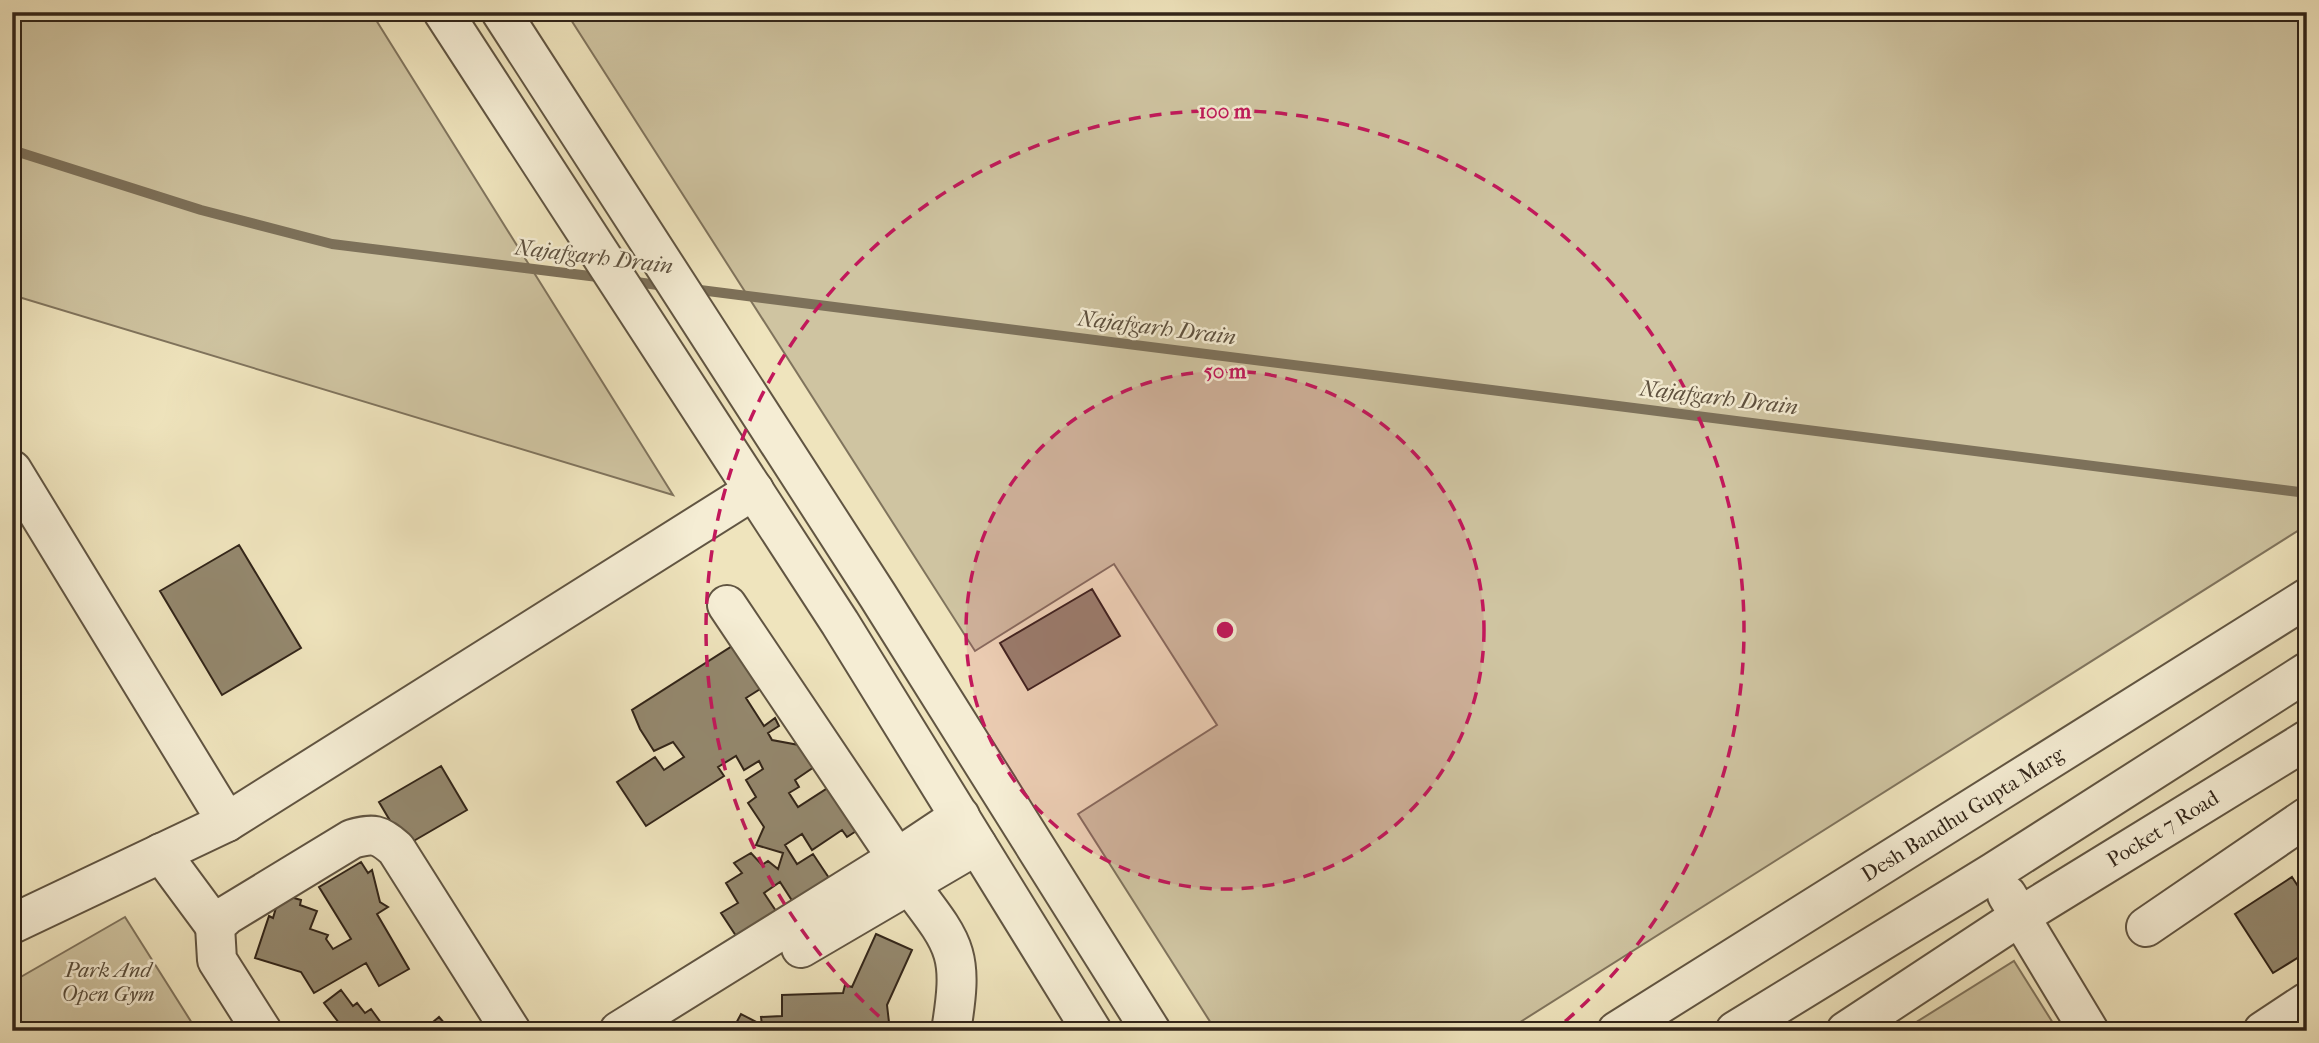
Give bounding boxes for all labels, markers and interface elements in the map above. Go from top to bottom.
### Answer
text: 100 m [1199,99,1252,123]
water label: Najafgarh Drain [512,233,675,280]
water label: Najafgarh Drain [1075,304,1238,351]
text: 50 m [1204,359,1247,383]
water label: Najafgarh Drain [1637,374,1800,421]
centre of rings [1213,618,1237,642]
street label: Desh Bandhu Gupta Marg [1857,741,2069,887]
street label: Pocket 7 Road [2103,785,2223,872]
park label: Park And Open Gym [61,958,155,1006]

